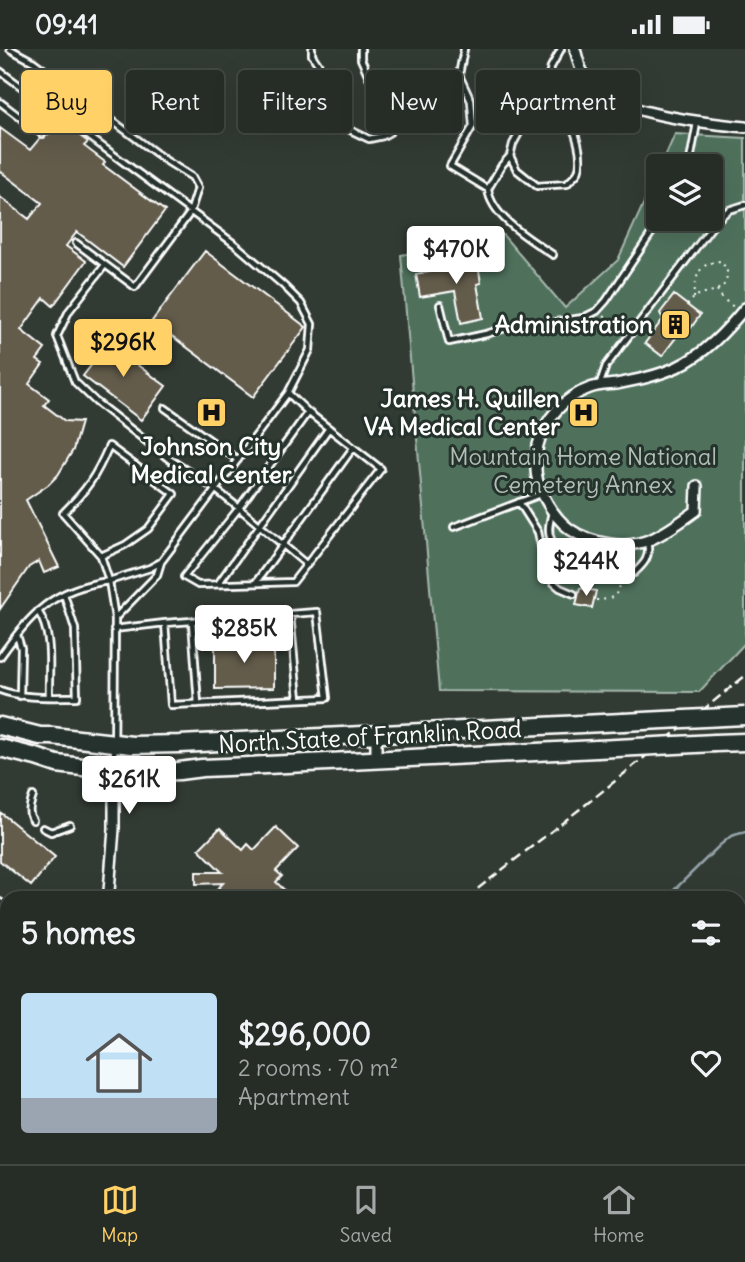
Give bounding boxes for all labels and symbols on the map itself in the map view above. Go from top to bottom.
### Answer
pin: $470K [407,226,505,286]
building icon: Administration [659,308,693,342]
place label: Administration [495,309,653,339]
pin: $296K [74,319,172,379]
place label: James H. Quillen VA Medical Center [364,383,560,441]
hospital icon: Johnson City Medical Center [194,396,228,430]
hospital icon: James H. Quillen VA Medical Center [566,396,600,430]
place label: Johnson City Medical Center [131,431,292,489]
park label: Mountain Home National Cemetery Annex [449,441,717,499]
pin: $244K [537,539,635,598]
pin: $285K [195,605,293,665]
street label: North State of Franklin Road [217,713,523,759]
pin: $261K [80,757,178,816]

